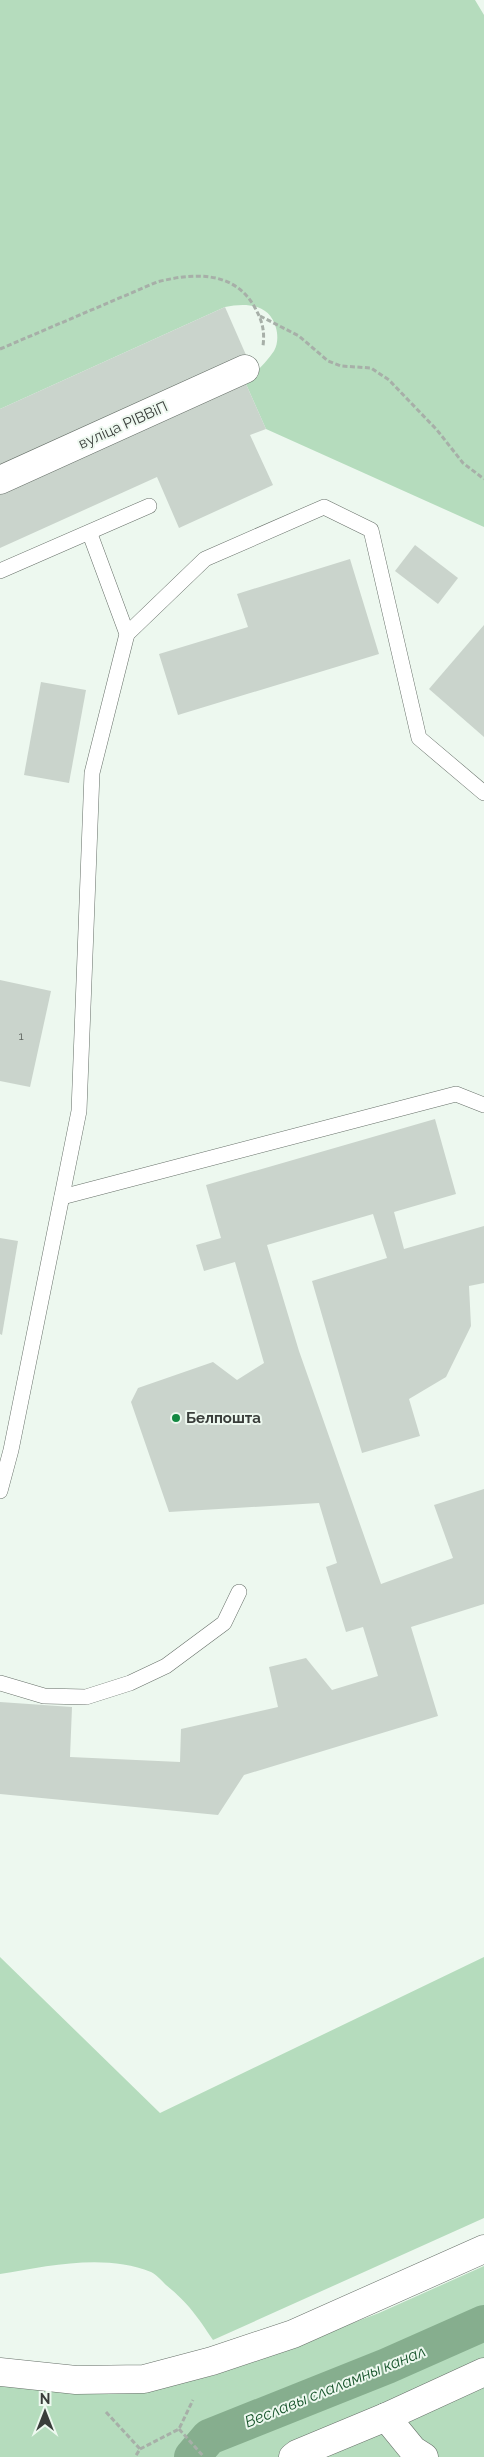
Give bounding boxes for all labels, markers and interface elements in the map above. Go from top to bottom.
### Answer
street label: вуліца РІВВіП [76,397,170,453]
house number: 1 [18,1029,24,1043]
place label: Белпошта [186,1409,261,1427]
marker: Белпошта [170,1412,182,1424]
water label: Веславы слаламны канал [242,2341,428,2432]
north arrow [20,2387,70,2437]
text: N [40,2391,50,2407]

